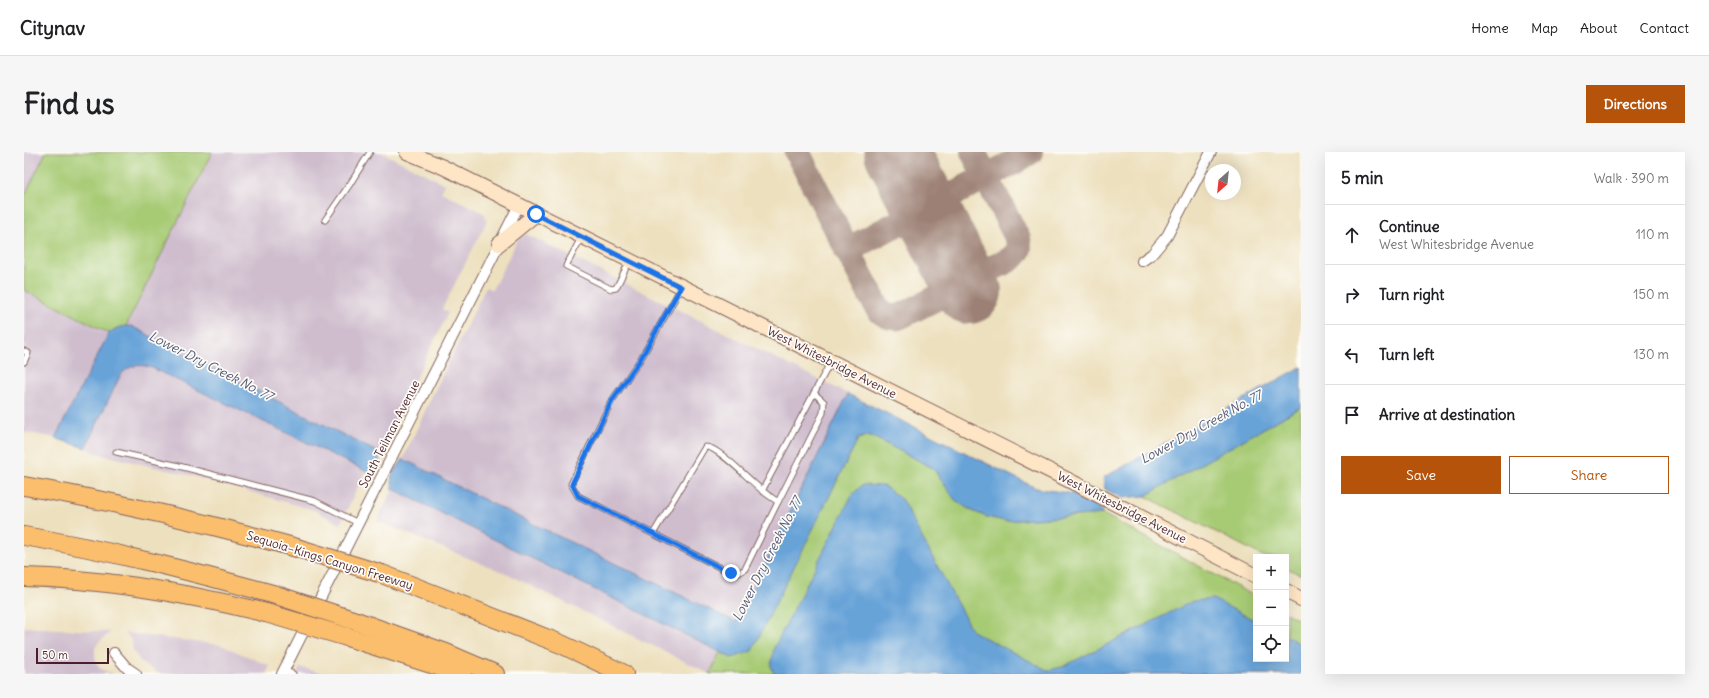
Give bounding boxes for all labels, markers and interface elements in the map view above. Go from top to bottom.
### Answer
text: Citynav [20,16,85,40]
text: Home [1471,19,1509,37]
text: Map [1531,19,1558,37]
text: About [1580,19,1618,37]
text: Contact [1640,19,1689,37]
button: Directions [1586,85,1685,123]
text: Find us [24,86,115,122]
north arrow [1205,164,1241,200]
text: 5 min [1341,167,1383,189]
text: Walk · 390 m [1594,170,1669,187]
route start [527,205,545,223]
text: Continue [1379,217,1440,236]
icon: ahead [1341,224,1363,246]
text: 110 m [1636,226,1669,243]
text: West Whitesbridge Avenue [1379,236,1534,253]
icon: right [1341,284,1363,306]
text: Turn right [1379,285,1444,304]
text: 150 m [1633,286,1669,303]
street label: West Whitesbridge Avenue [765,323,899,401]
water label: Lower Dry Creek No. 77 [146,327,278,406]
icon: left [1341,344,1363,366]
text: Turn left [1379,345,1434,364]
text: 130 m [1633,346,1669,363]
street label: South Teilman Avenue [355,378,423,490]
water label: Lower Dry Creek No. 77 [1137,385,1267,468]
icon: arrive [1341,404,1363,426]
text: Arrive at destination [1379,405,1515,424]
button: Save [1341,456,1501,494]
button: Share [1509,456,1669,494]
street label: West Whitesbridge Avenue [1055,468,1189,546]
water label: Lower Dry Creek No. 77 [728,492,807,624]
street label: Sequoia–Kings Canyon Freeway [245,527,415,593]
map controls [1253,554,1289,662]
button: + [1253,554,1289,590]
route end [722,564,740,582]
button: − [1253,590,1289,626]
button: locate [1253,626,1289,662]
scale bar [36,646,109,665]
text: 50 m [42,648,68,662]

